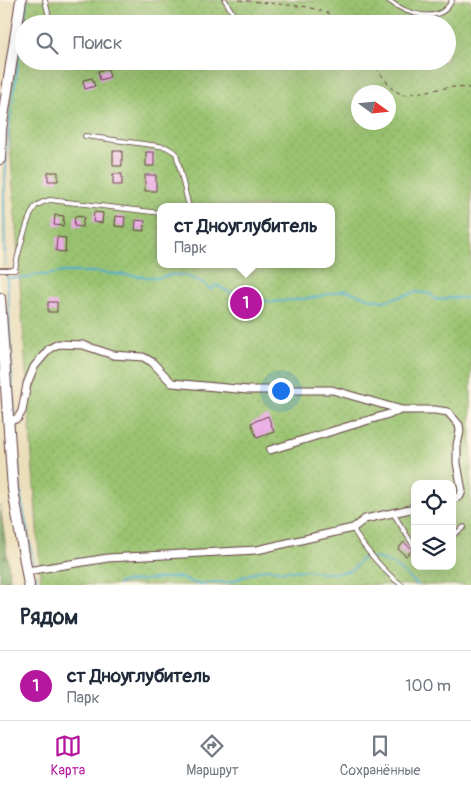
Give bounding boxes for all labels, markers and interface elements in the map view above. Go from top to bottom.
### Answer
search box [15,15,456,70]
icon: search [33,29,61,57]
text: Поиск [73,31,123,55]
north arrow [351,85,396,130]
popup [157,203,335,268]
text: ст Дноуглубитель [174,214,318,238]
text: Парк [174,238,207,258]
pin: 1 [230,284,262,322]
your location [268,378,294,404]
map controls [411,480,456,570]
button: locate [411,480,456,525]
button: layers [411,525,456,570]
text: Рядом [20,604,78,631]
text: ст Дноуглубитель [67,664,211,688]
text: 1 [33,676,39,696]
text: 100 m [405,676,451,696]
text: Парк [67,688,100,708]
tab: Карта [50,732,85,779]
tab: Маршрут [186,732,239,779]
tab: Сохранённые [340,732,421,779]

